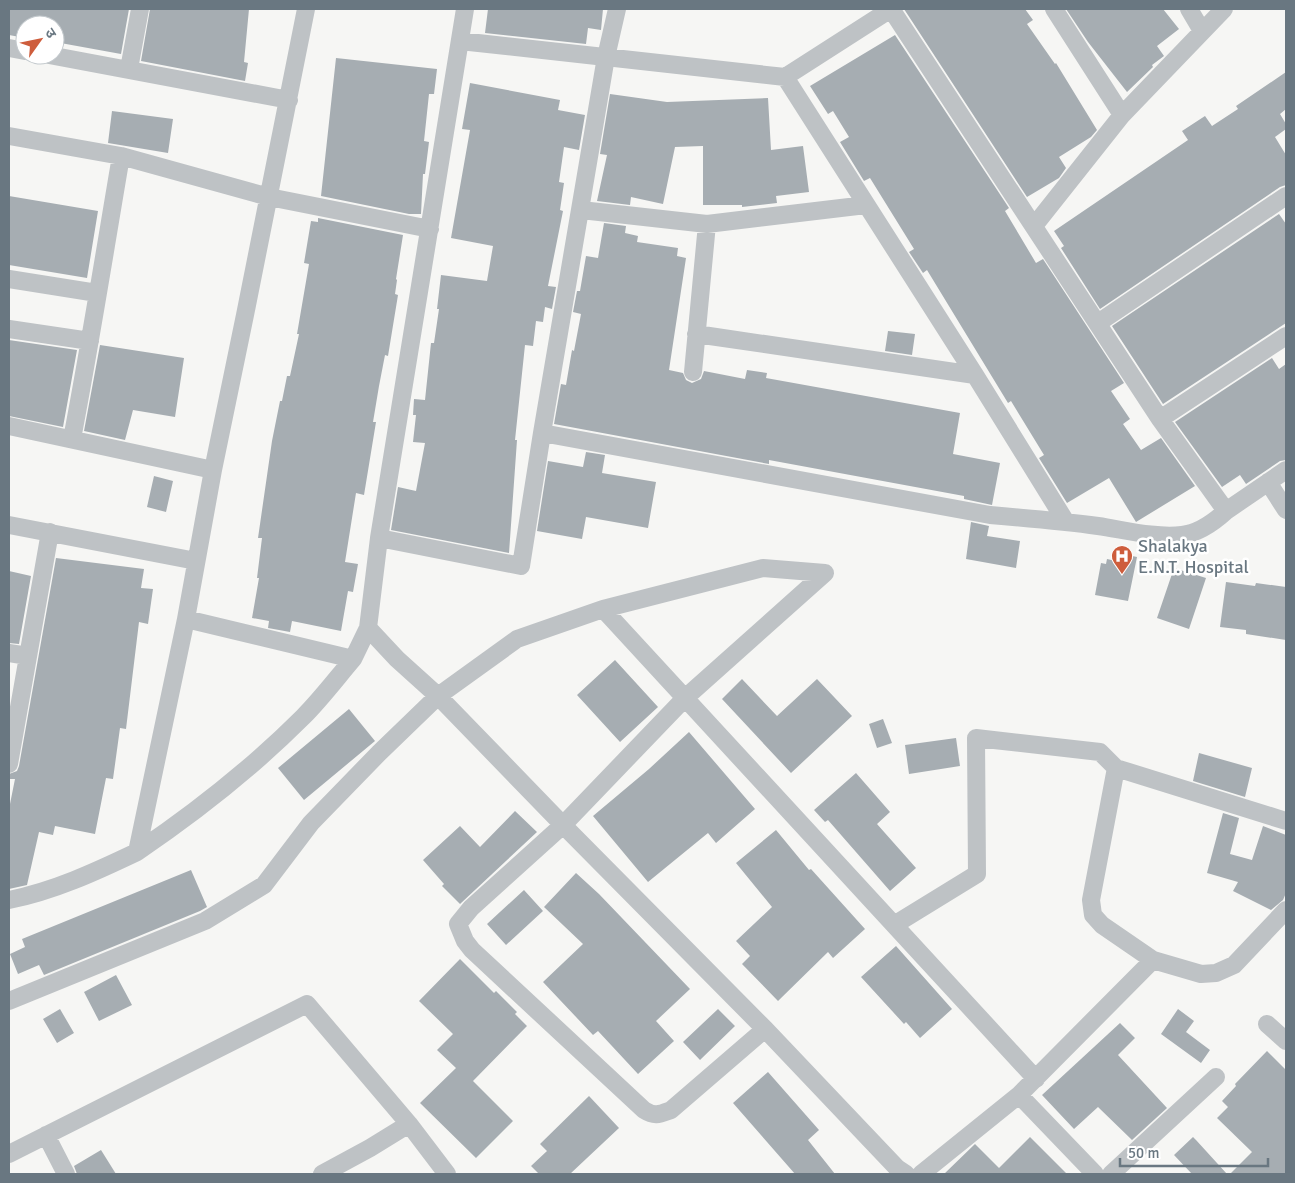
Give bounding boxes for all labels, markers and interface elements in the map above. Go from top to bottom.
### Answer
north arrow [15,15,65,65]
text: उ [41,25,60,42]
place label: Shalakya E.N.T. Hospital [1138,535,1249,578]
hospital icon: Shalakya E.N.T. Hospital [1110,544,1134,575]
scale bar [1120,1136,1268,1168]
text: 50 m [1128,1144,1159,1162]

